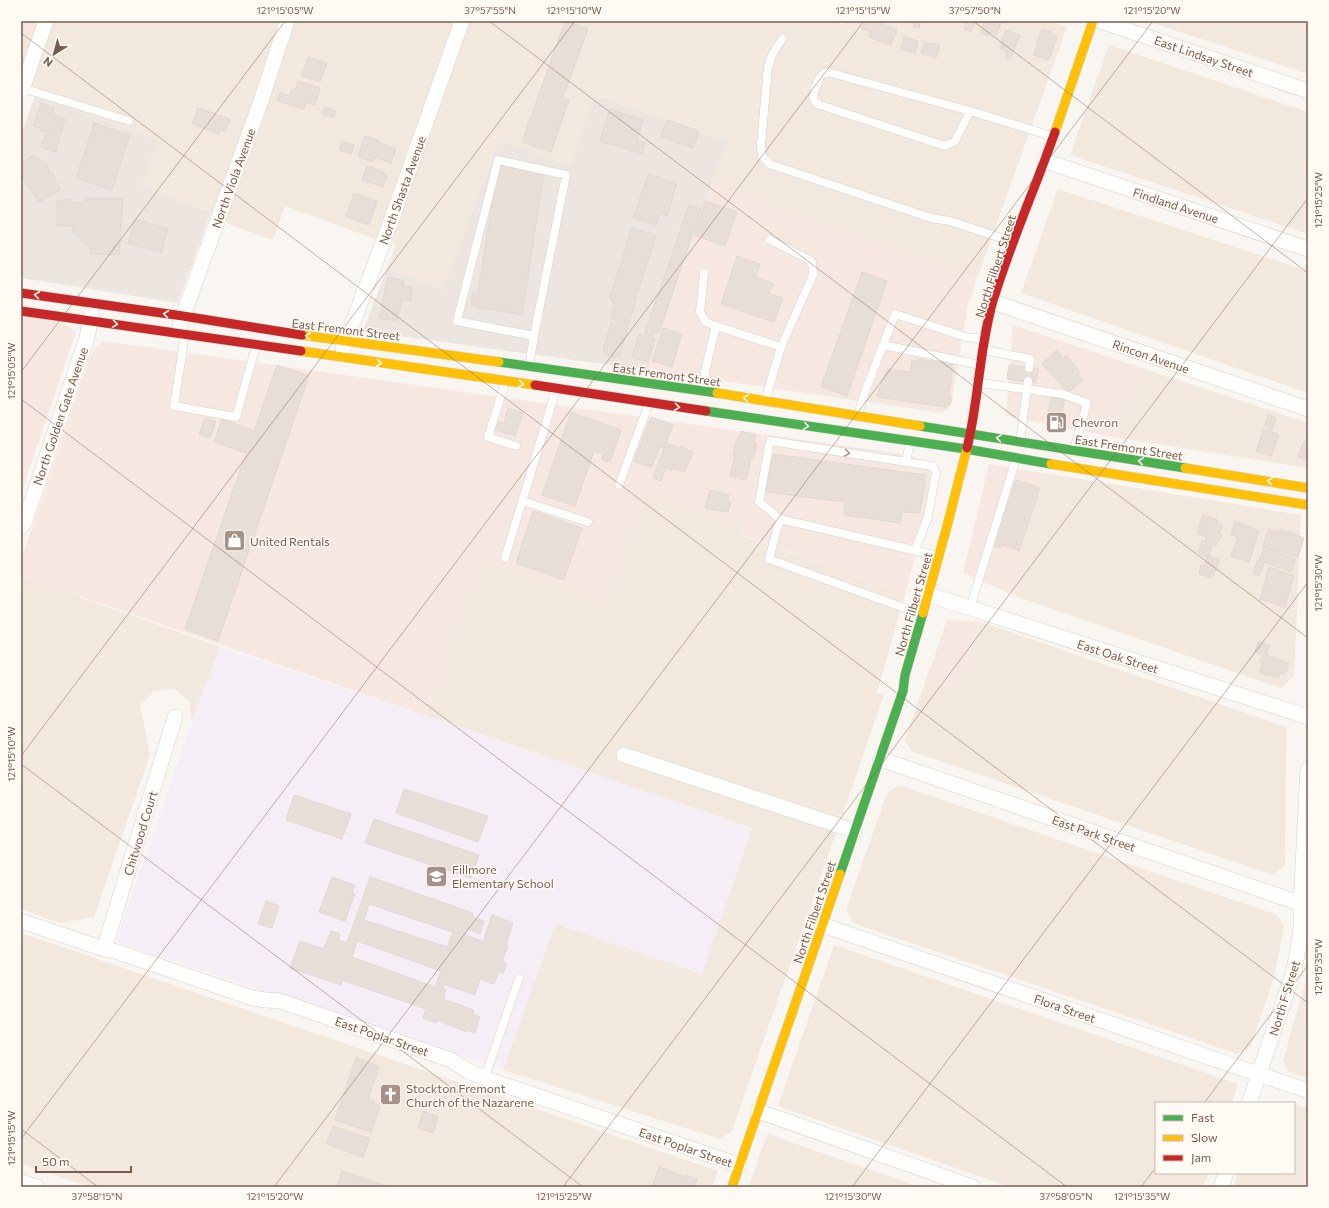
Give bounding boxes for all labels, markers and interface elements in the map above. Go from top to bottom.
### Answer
text: 121°15'05"W [256,4,314,16]
text: 37°57'55"N [464,4,516,16]
text: 121°15'10"W [546,4,602,16]
text: 121°15'15"W [836,4,890,16]
text: 37°57'50"N [949,4,1001,16]
text: 121°15'20"W [1124,4,1180,16]
street label: East Lindsay Street [1153,32,1255,80]
north arrow [34,34,74,74]
text: N [40,55,55,70]
street label: North Viola Avenue [208,126,258,230]
street label: North Shasta Avenue [376,134,428,246]
text: 121°15'25"W [1312,172,1324,228]
street label: Findland Avenue [1131,185,1221,225]
street label: North Filbert Street [972,213,1018,319]
one-way arrow [34,291,40,300]
one-way arrow [163,309,169,318]
street label: East Fremont Street [291,315,401,343]
one-way arrow [112,319,118,328]
one-way arrow [305,332,311,341]
street label: Rincon Avenue [1111,336,1191,376]
text: 121°15'05"W [5,342,17,400]
street label: North Golden Gate Avenue [30,345,90,487]
one-way arrow [376,358,382,367]
street label: East Fremont Street [612,359,722,389]
one-way arrow [518,379,524,388]
one-way arrow [743,394,749,403]
one-way arrow [674,402,681,411]
fuel station icon: Chevron [1044,409,1070,435]
place label: Chevron [1072,415,1118,429]
one-way arrow [803,421,809,430]
street label: East Fremont Street [1074,432,1184,462]
one-way arrow [996,435,1002,443]
one-way arrow [844,448,850,457]
one-way arrow [1138,457,1144,466]
one-way arrow [1266,478,1273,486]
shop icon: United Rentals [221,528,247,554]
place label: United Rentals [250,534,330,548]
street label: North Filbert Street [891,550,935,658]
text: 121°15'30"W [1312,554,1324,612]
street label: East Oak Street [1075,636,1161,676]
text: 121°15'10"W [5,726,17,782]
street label: Chitwood Court [120,789,160,877]
street label: East Park Street [1050,812,1138,854]
street label: North Filbert Street [790,859,838,965]
place label: Fillmore Elementary School [452,862,554,890]
school or university icon: Fillmore Elementary School [424,863,450,889]
text: 121°15'35"W [1312,939,1324,995]
street label: North F Street [1266,958,1302,1037]
street label: Flora Street [1032,991,1098,1025]
street label: East Poplar Street [333,1013,431,1059]
place label: Stockton Fremont Church of the Nazarene [406,1081,534,1109]
church icon: Stockton Fremont Church of the Nazarene [377,1082,403,1108]
legend [1155,1102,1295,1174]
text: Fast [1191,1110,1214,1124]
text: 121°15'15"W [5,1111,17,1165]
street label: East Poplar Street [637,1124,735,1170]
text: Slow [1191,1130,1218,1144]
scale bar [36,1148,131,1174]
text: Jam [1191,1150,1211,1165]
text: 50 m [42,1154,70,1168]
text: 37°58'15"N [72,1190,122,1202]
text: 121°15'20"W [247,1190,303,1202]
text: 121°15'25"W [536,1190,592,1202]
text: 121°15'30"W [824,1190,882,1202]
text: 37°58'05"N [1039,1190,1093,1202]
text: 121°15'35"W [1114,1190,1170,1202]

